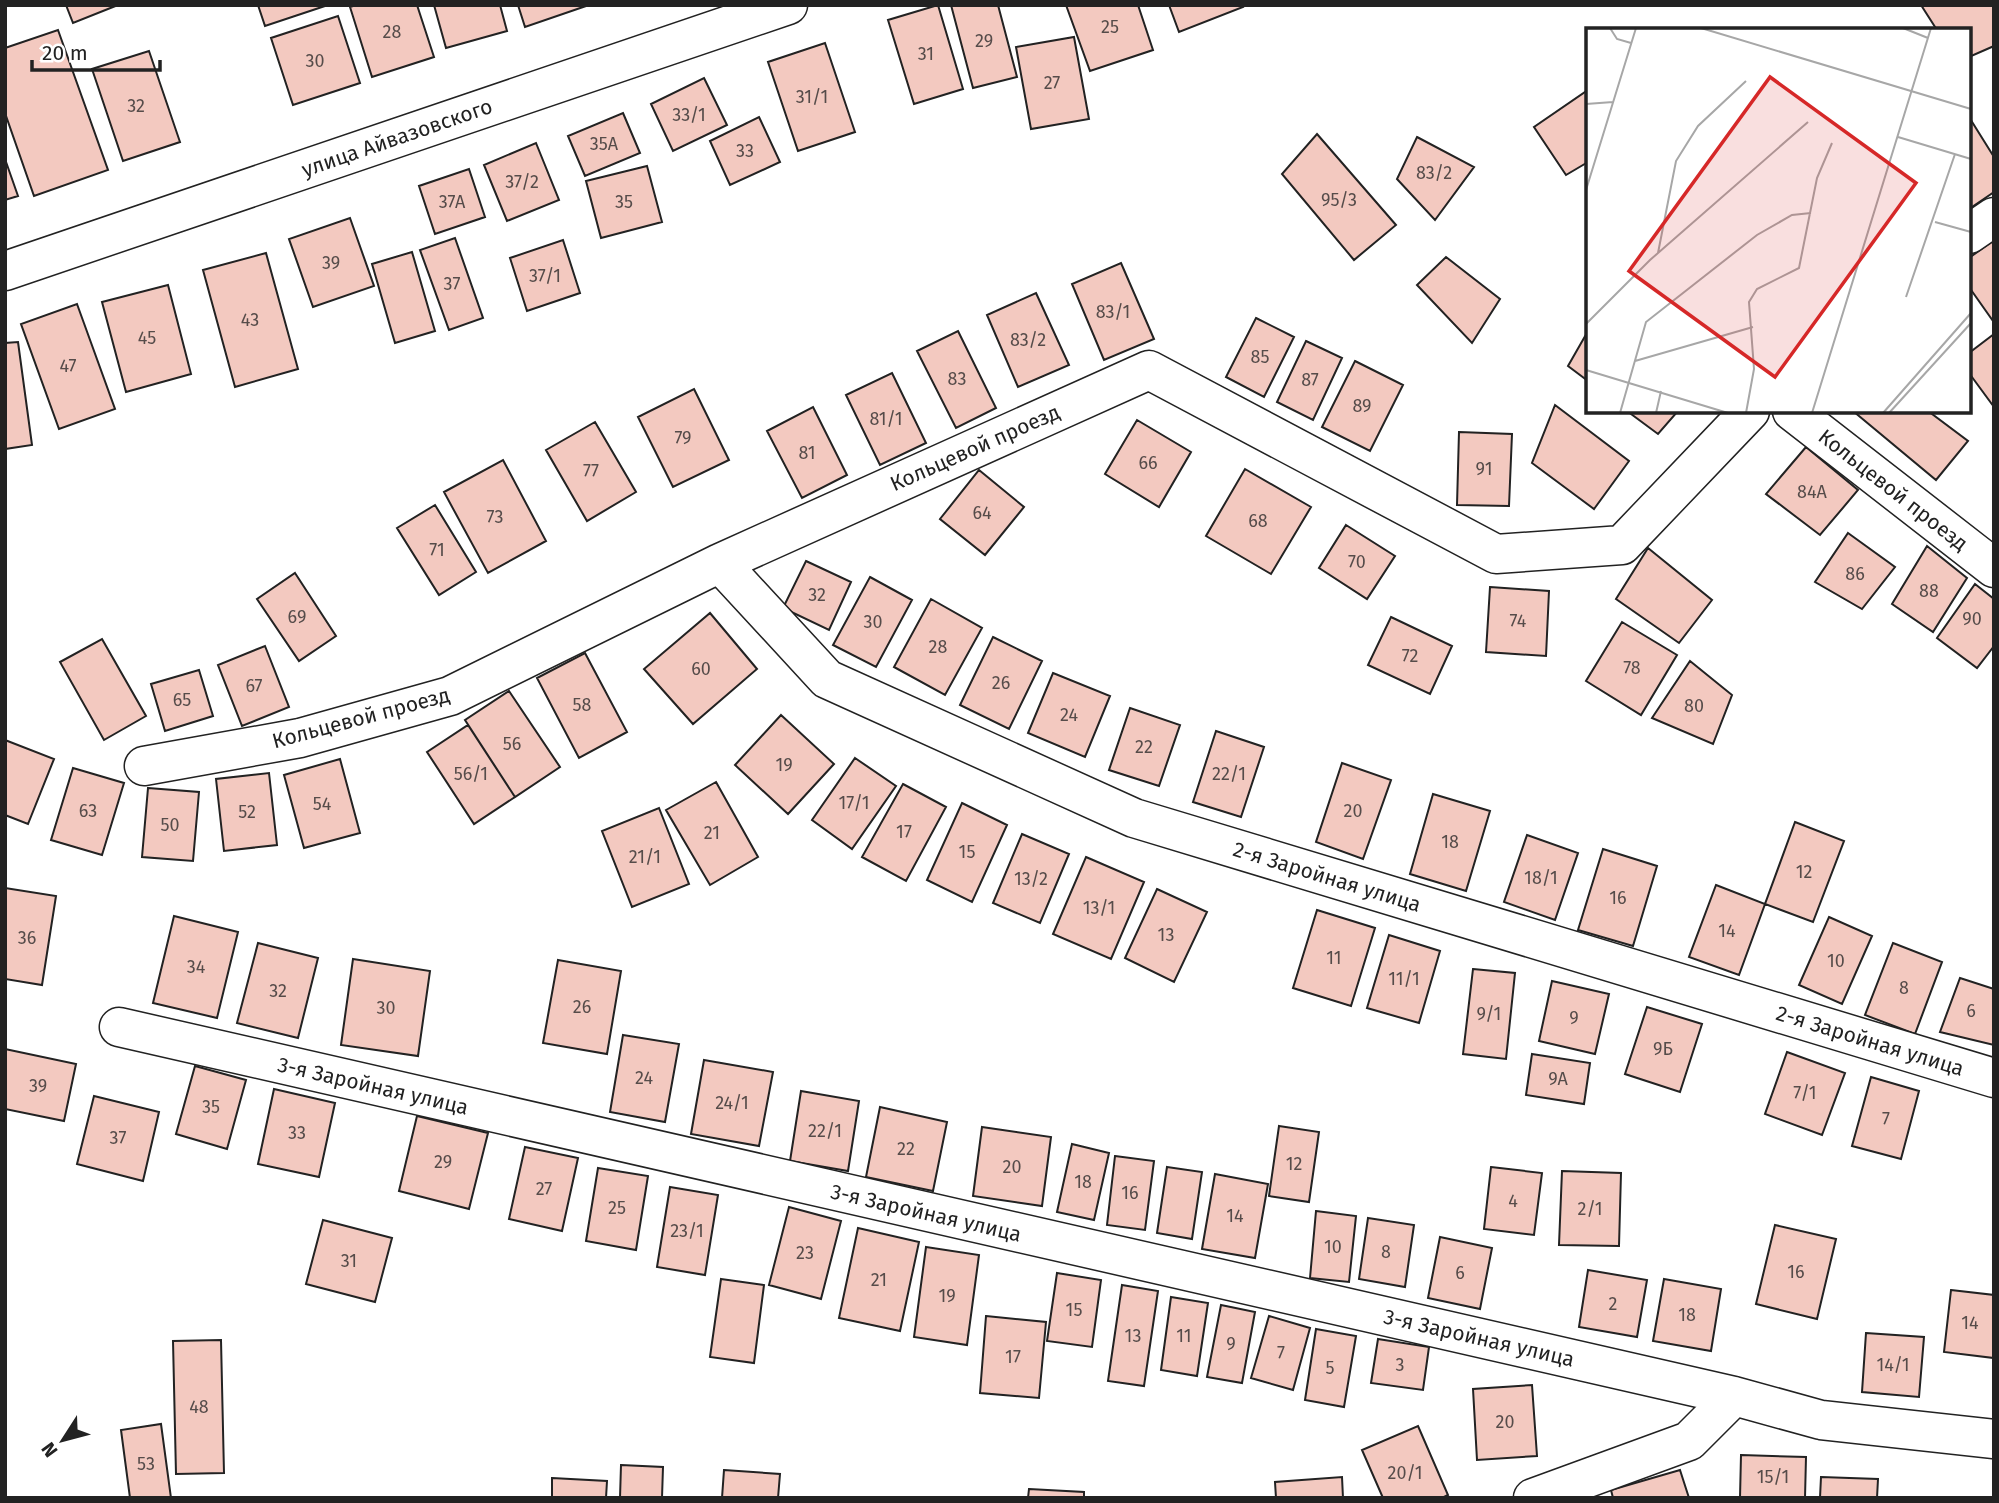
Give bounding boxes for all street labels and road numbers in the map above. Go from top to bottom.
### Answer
street label: улица Айвазовского [298,93,496,183]
street label: Кольцевой проезд [886,399,1064,497]
street label: Кольцевой проезд [1813,423,1973,557]
street label: Кольцевой проезд [269,682,453,754]
street label: 2-я Заройная улица [1230,836,1424,918]
street label: 2-я Заройная улица [1773,1000,1967,1082]
street label: 3-я Заройная улица [275,1051,471,1121]
street label: 3-я Заройная улица [828,1178,1024,1248]
street label: 3-я Заройная улица [1381,1304,1577,1372]

